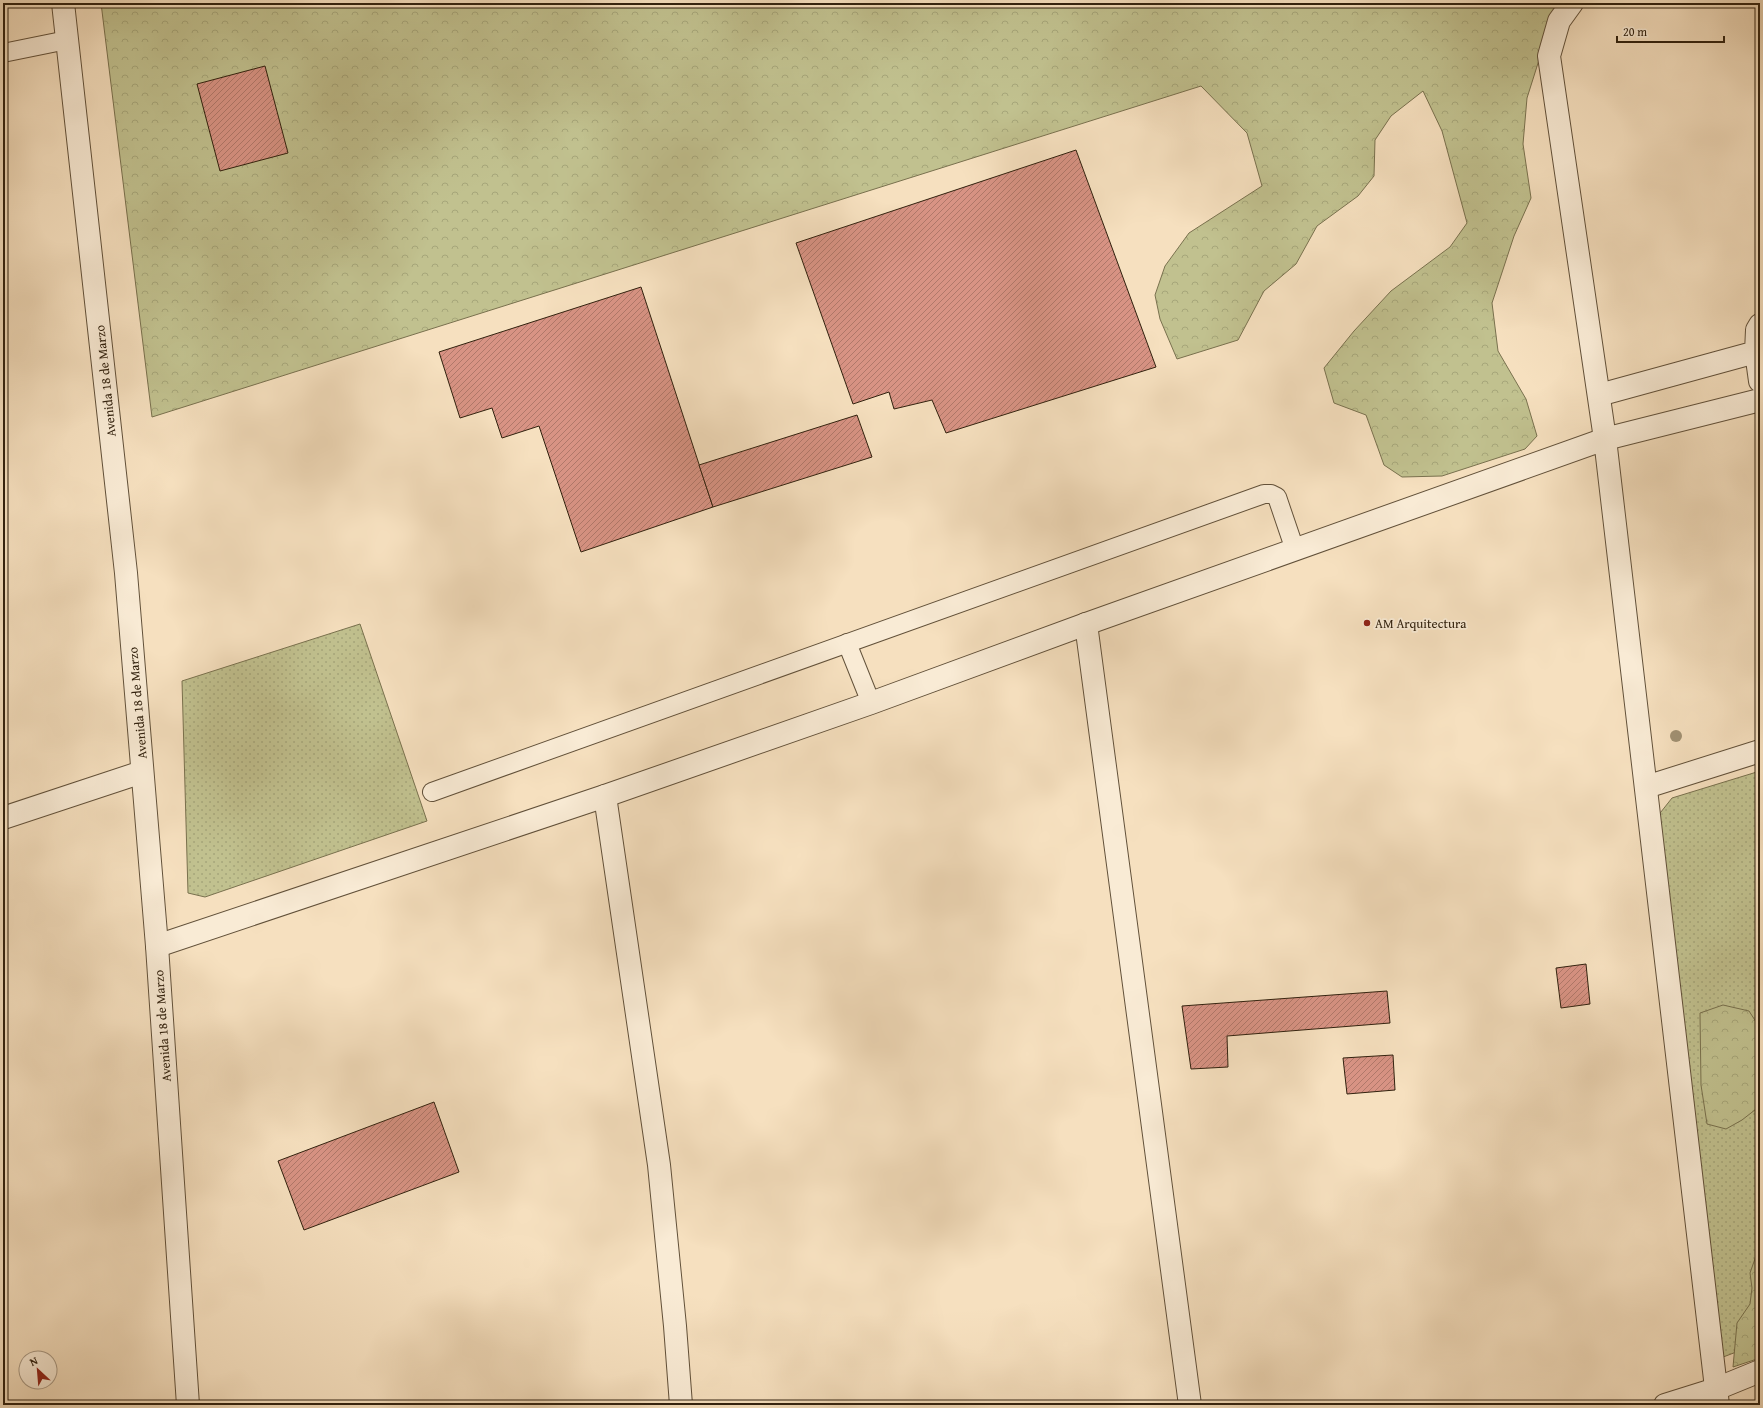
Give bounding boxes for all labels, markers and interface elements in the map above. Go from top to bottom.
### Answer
scale bar [1617,18,1724,44]
text: 20 m [1623,23,1647,40]
street label: Avenida 18 de Marzo [90,324,121,438]
place label: AM Arquitectura [1375,614,1467,633]
marker: AM Arquitectura [1362,618,1372,628]
street label: Avenida 18 de Marzo [123,646,152,760]
street label: Avenida 18 de Marzo [149,969,176,1083]
north arrow [18,1350,58,1390]
text: N [27,1352,41,1370]

